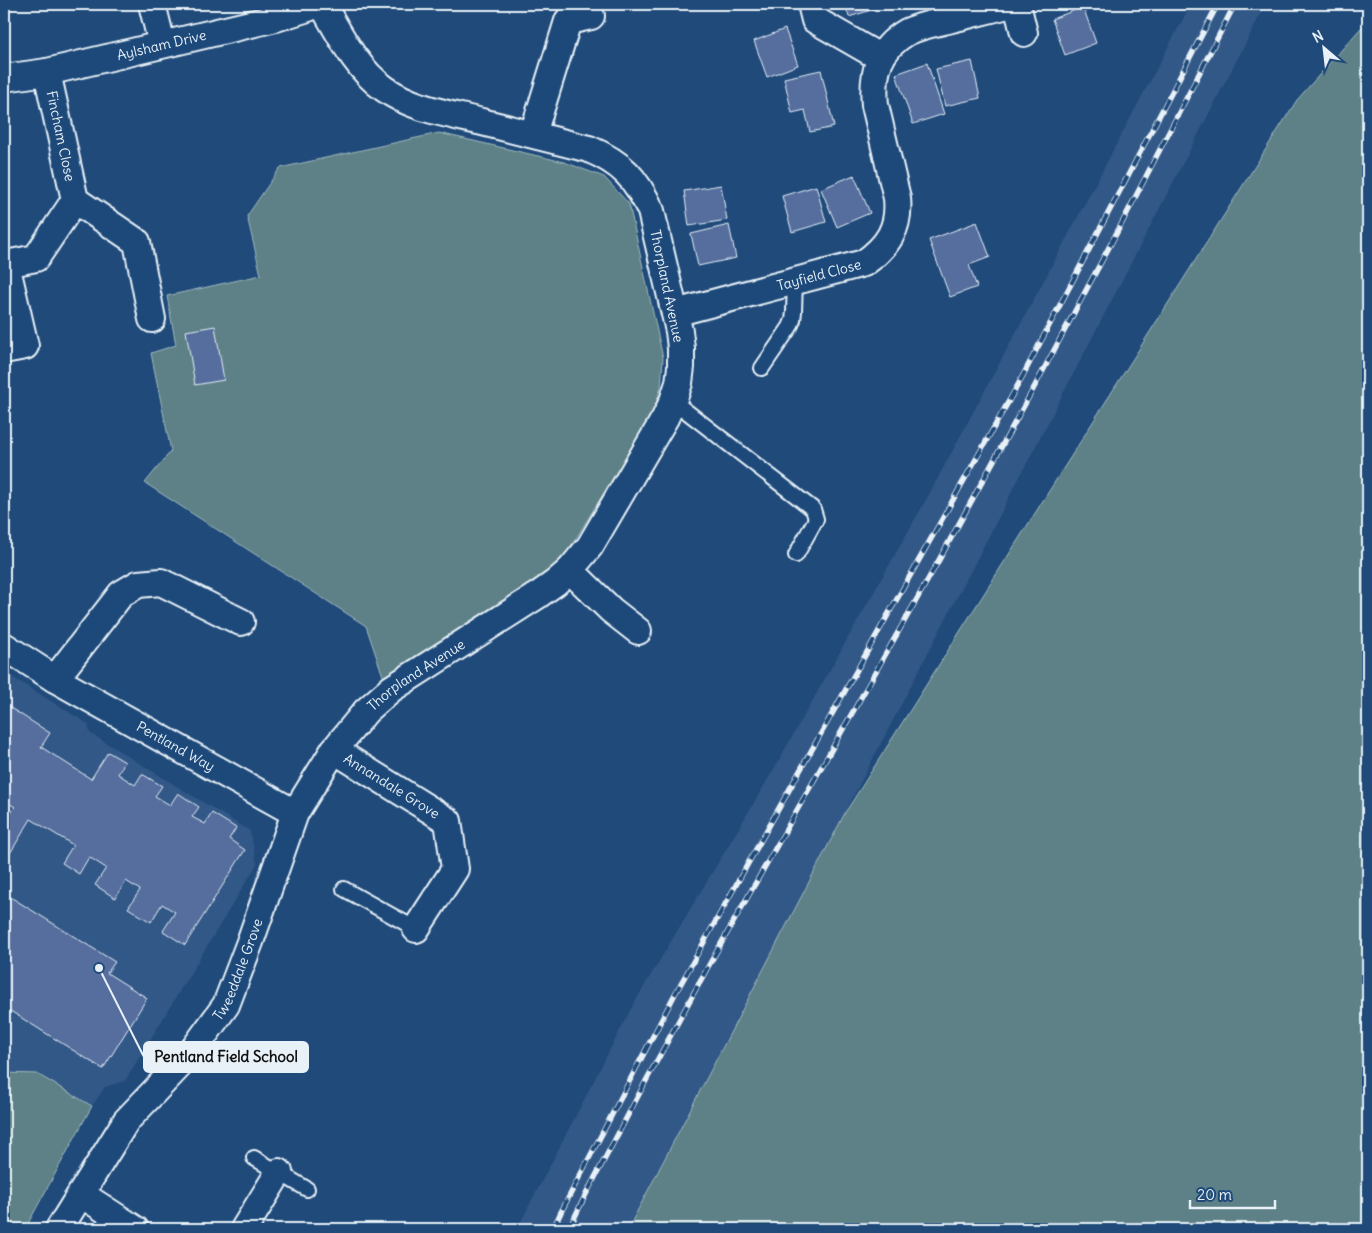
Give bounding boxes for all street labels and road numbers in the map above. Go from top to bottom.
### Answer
street label: Aylsham Drive [115,26,208,64]
street label: Fincham Close [43,89,79,183]
street label: Thorpland Avenue [646,228,688,344]
street label: Tayfield Close [775,255,863,295]
street label: Thorpland Avenue [363,635,468,715]
street label: Pentland Way [133,717,218,775]
street label: Annandale Grove [340,749,443,823]
street label: Tweeddale Grove [209,916,267,1024]

